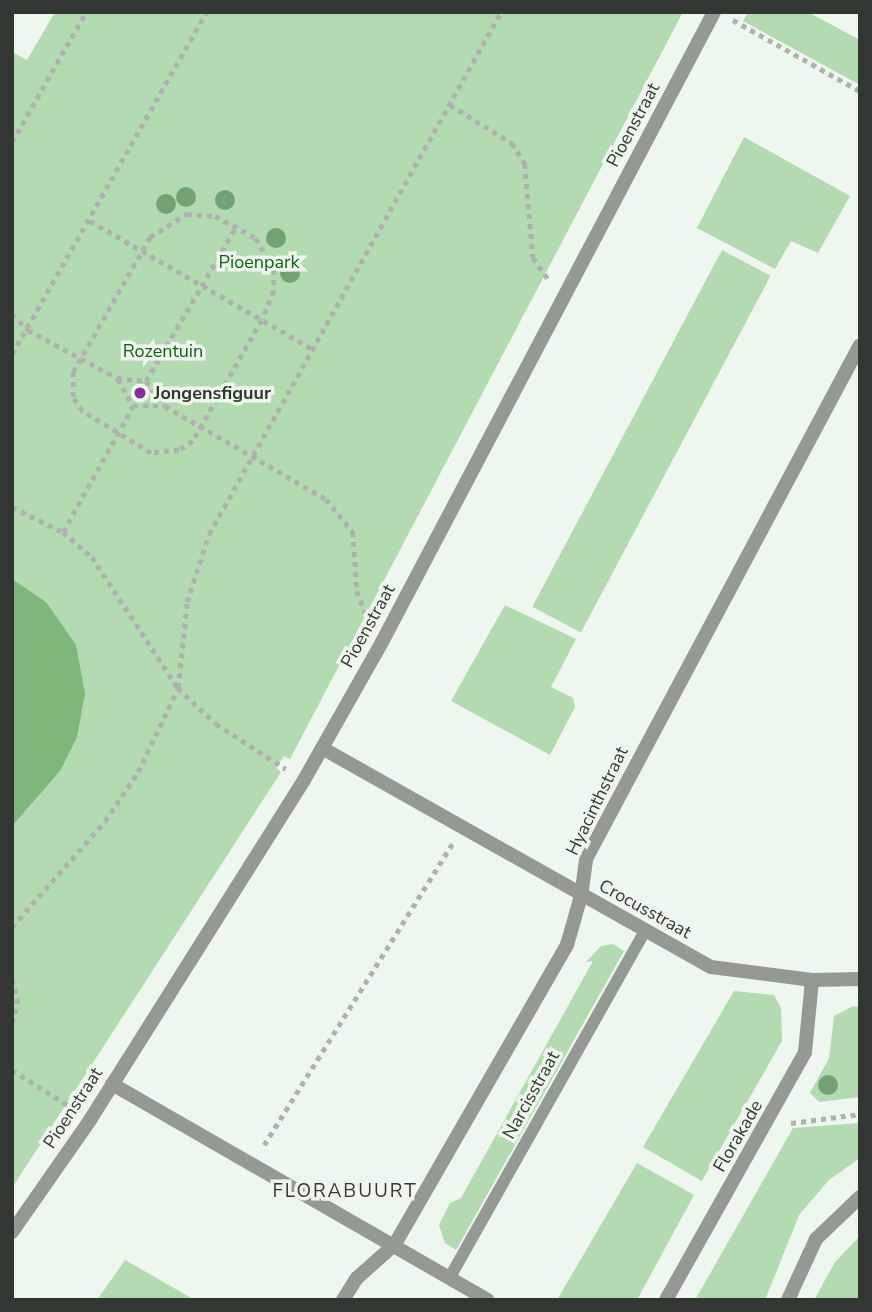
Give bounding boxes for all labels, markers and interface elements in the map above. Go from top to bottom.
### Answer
street label: Pioenstraat [602,79,664,171]
park label: Pioenpark [219,251,299,273]
park label: Rozentuin [123,340,203,362]
place label: Jongensfiguur [154,382,271,404]
marker: Jongensfiguur [132,385,148,401]
street label: Pioenstraat [336,581,400,671]
street label: Hyacinthstraat [561,743,633,859]
street label: Crocusstraat [595,875,695,943]
street label: Narcisstraat [498,1047,564,1143]
street label: Pioenstraat [39,1064,107,1152]
street label: Florakade [709,1096,767,1176]
district label: FLORABUURT [274,1181,416,1203]

